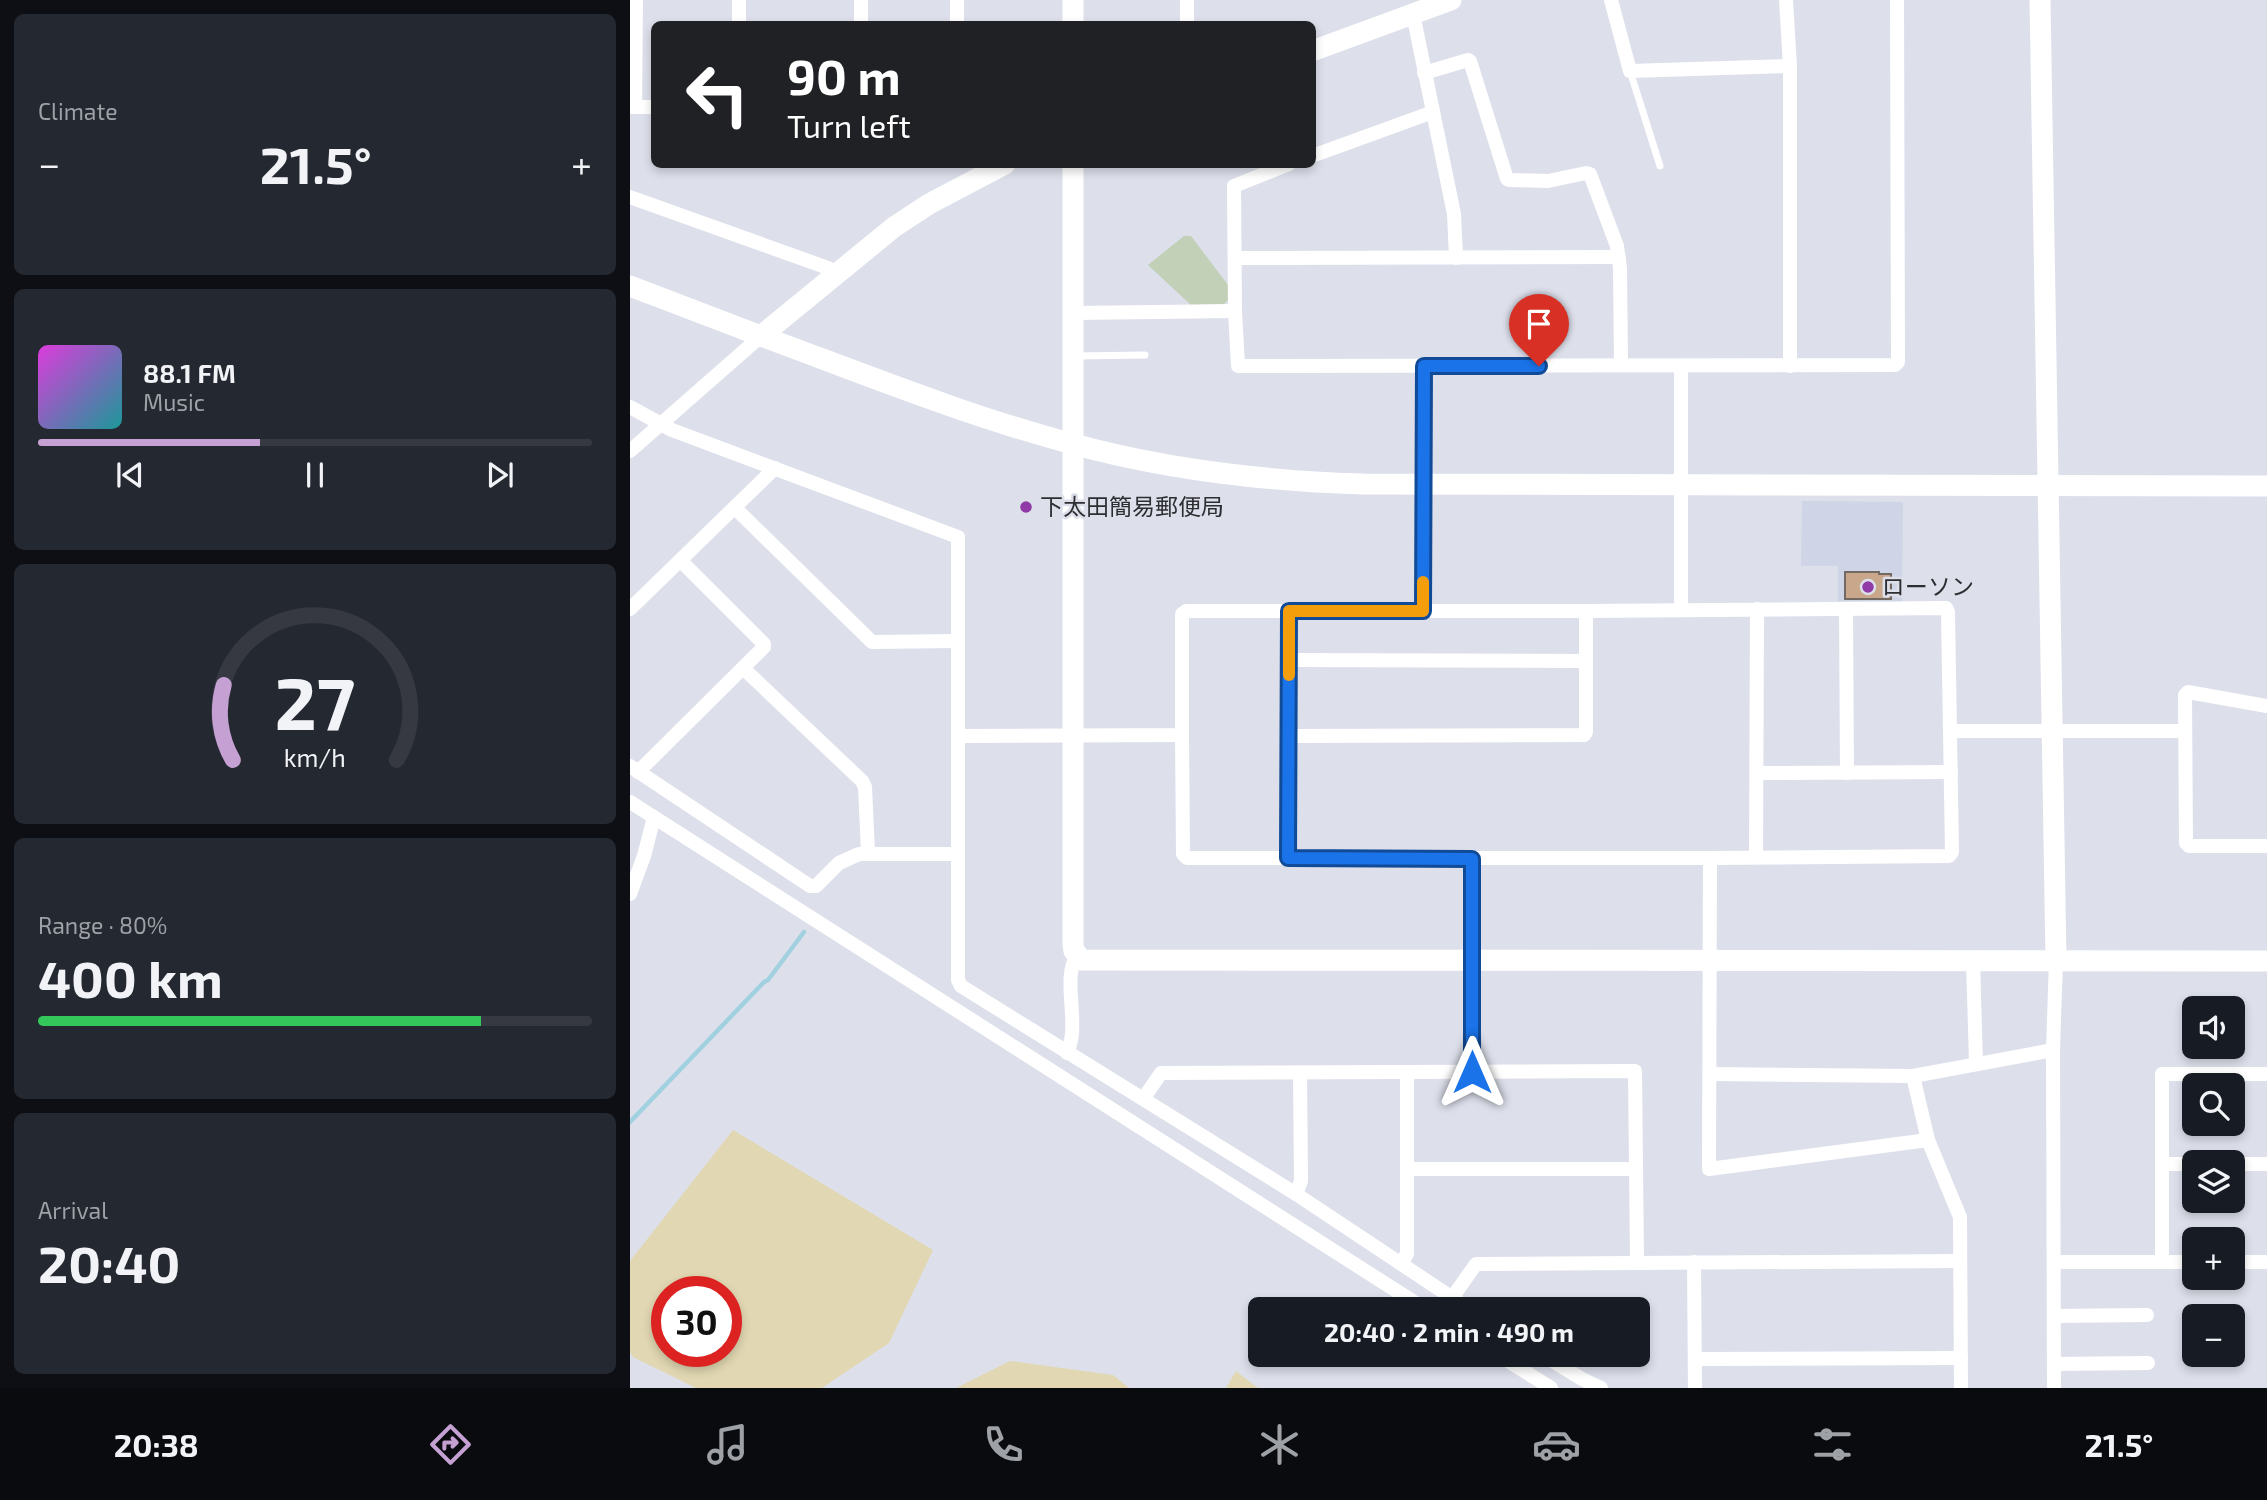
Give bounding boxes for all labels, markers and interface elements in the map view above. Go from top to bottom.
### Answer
text: 90 m [787,46,901,105]
icon: left [672,49,763,140]
text: Climate [38,97,118,125]
text: Turn left [787,106,911,144]
text: 21.5° [260,132,372,194]
text: − [38,140,60,186]
text: + [571,140,592,186]
pin [1509,294,1569,366]
icon: arrive [1520,305,1558,343]
text: 88.1 FM [143,357,236,388]
text: Music [143,388,205,416]
icon: previous [111,456,149,494]
icon: pause [296,456,334,494]
icon: next [481,456,519,494]
place label: 下太田簡易郵便局 [1040,492,1224,520]
marker: 下太田簡易郵便局 [1018,499,1034,515]
place label: ローソン [1882,572,1974,600]
marker: ローソン [1860,579,1876,595]
text: 27 [275,657,355,745]
text: km/h [284,742,346,772]
text: Range · 80% [38,911,167,939]
text: 400 km [38,946,223,1008]
map controls [2182,996,2245,1367]
button: sound [2182,996,2245,1059]
position arrow [1435,1035,1509,1109]
button: search [2182,1073,2245,1136]
button: layers [2182,1150,2245,1213]
text: Arrival [38,1196,108,1224]
button: + [2182,1227,2245,1290]
text: 20:40 [38,1231,180,1293]
speed limit sign: 30 [651,1276,742,1367]
button: − [2182,1304,2245,1367]
text: 20:40 · 2 min · 490 m [1324,1316,1574,1347]
icon: directions [426,1420,475,1469]
icon: music [703,1420,752,1469]
icon: phone [979,1420,1028,1469]
icon: climate [1255,1420,1304,1469]
icon: car [1532,1420,1581,1469]
icon: filters [1808,1420,1857,1469]
text: 20:38 [114,1425,199,1463]
text: 21.5° [2084,1425,2153,1463]

